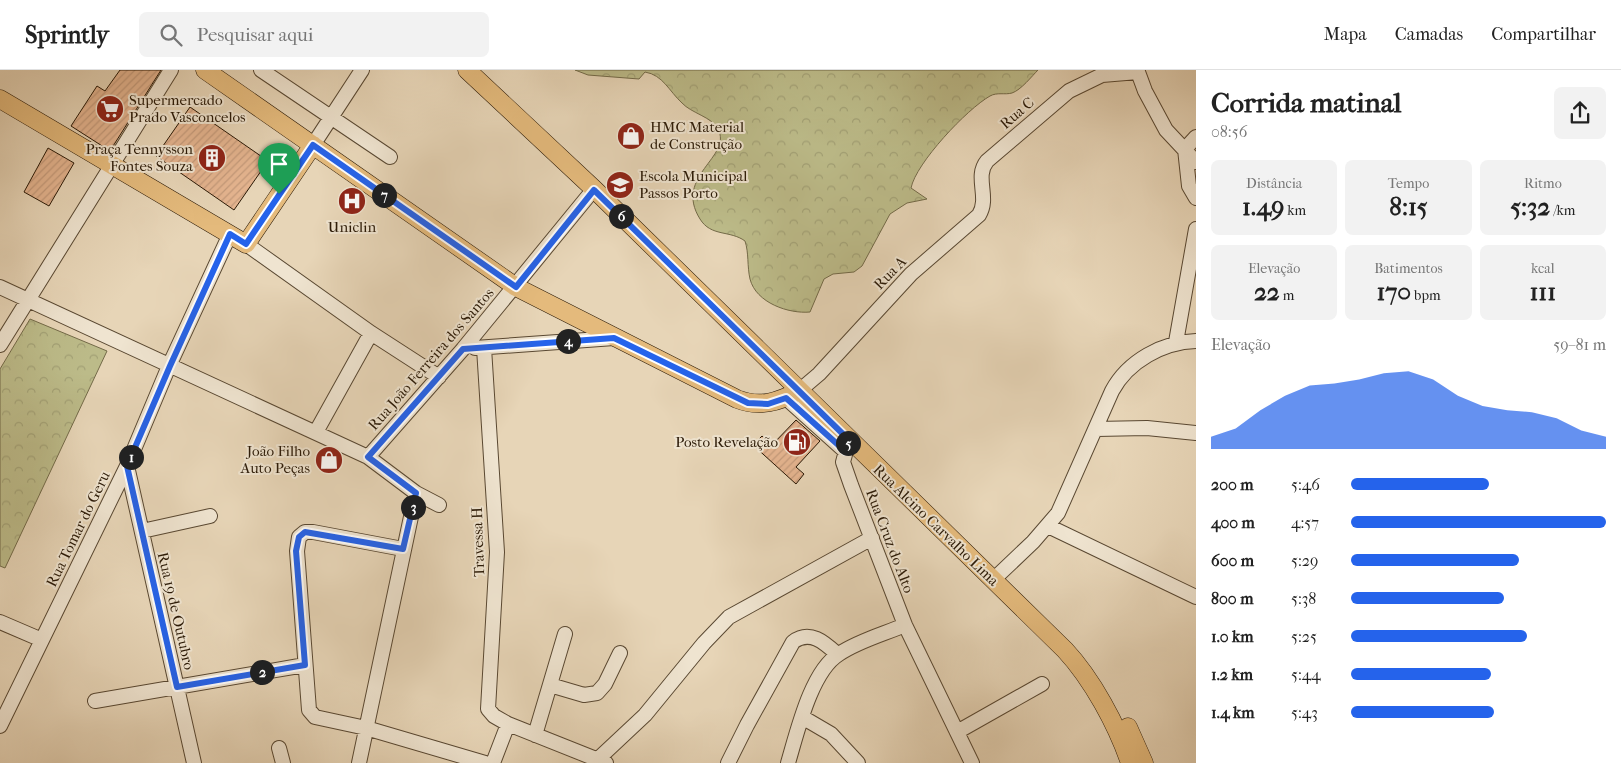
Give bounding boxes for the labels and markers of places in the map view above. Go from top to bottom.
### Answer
place label: Supermercado Prado Vasconcelos [129,91,246,126]
supermarket icon: Supermercado Prado Vasconcelos [95,94,125,124]
place label: HMC Material de Construção [650,118,744,153]
shop icon: HMC Material de Construção [616,121,646,151]
place label: Praça Tennysson Fontes Souza [85,140,194,175]
building icon: Praça Tennysson Fontes Souza [197,143,227,173]
pin [258,143,300,194]
place label: Escola Municipal Passos Porto [639,167,747,202]
school or university icon: Escola Municipal Passos Porto [605,170,635,200]
pin: 7 [372,182,396,208]
hospital icon: Uniclin [337,186,367,216]
pin: 6 [608,204,634,228]
place label: Uniclin [328,218,377,236]
pin: 4 [556,328,580,354]
fuel station icon: Posto Revelação [782,427,812,457]
pin: 5 [836,430,860,456]
place label: Posto Revelação [675,433,778,451]
place label: João Filho Auto Peças [240,442,310,477]
pin: 1 [118,444,144,470]
shop icon: João Filho Auto Peças [314,445,344,475]
pin: 3 [400,494,426,520]
pin: 2 [250,660,274,684]

